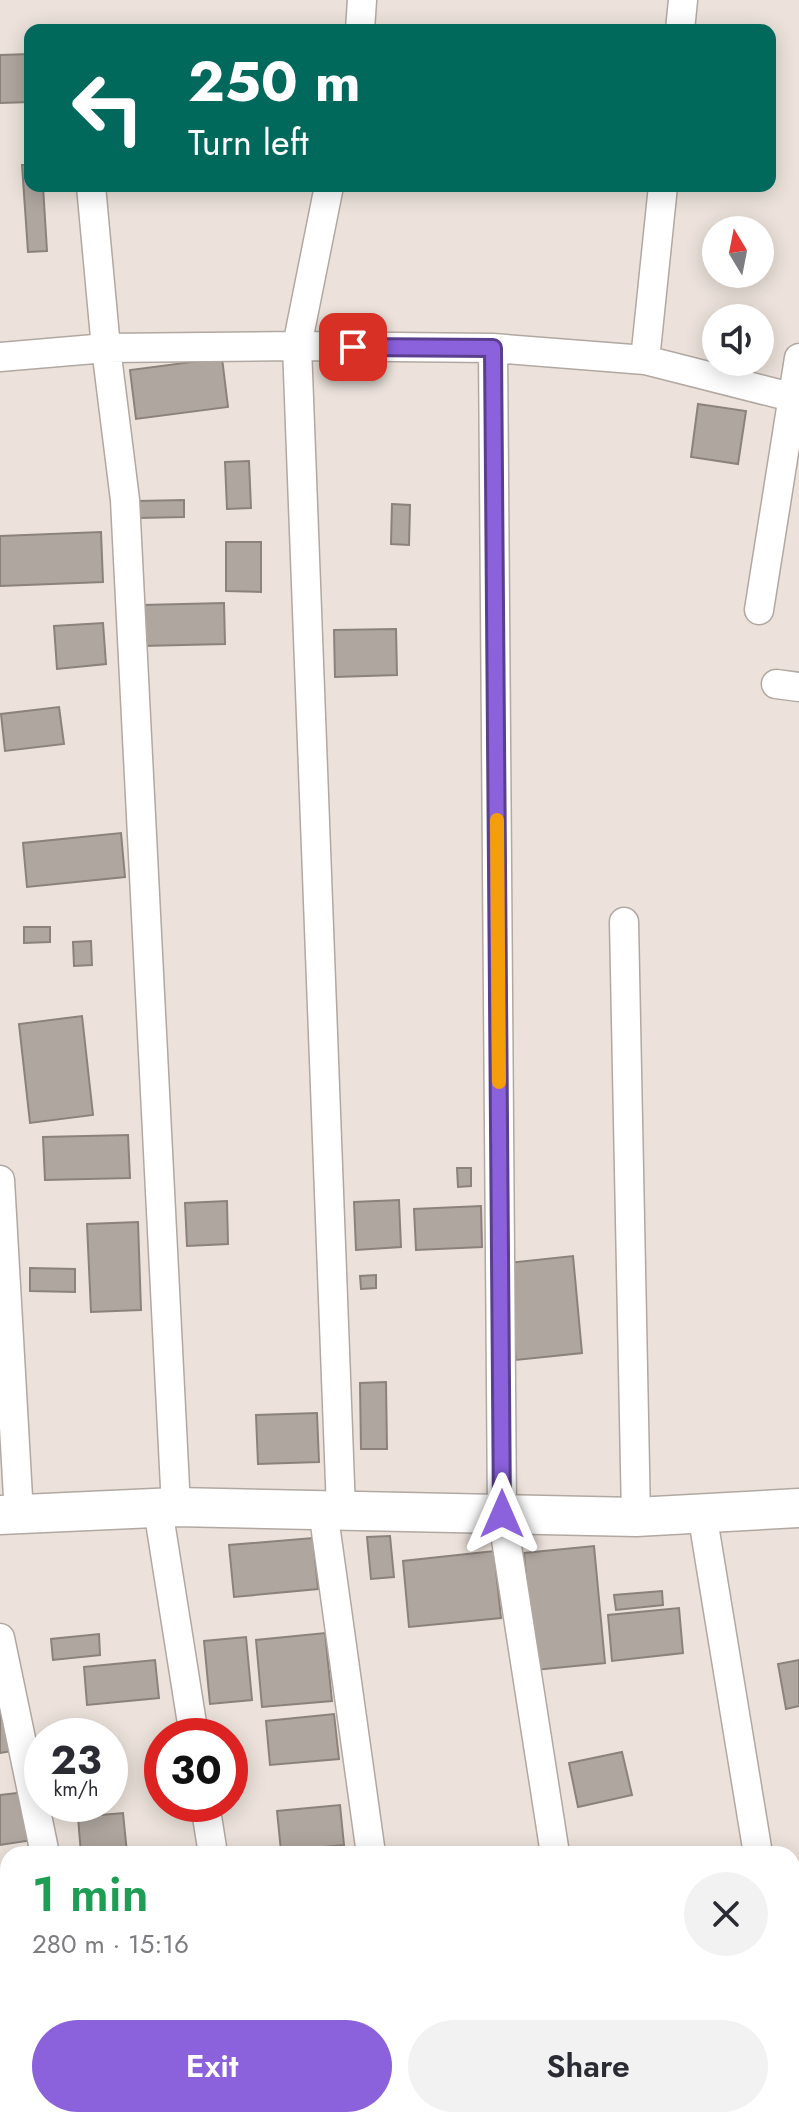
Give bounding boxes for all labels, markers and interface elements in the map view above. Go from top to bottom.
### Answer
text: 250 m [188,41,361,122]
icon: left [56,56,160,160]
text: Turn left [188,116,309,168]
north arrow [702,216,774,288]
map controls [702,216,774,376]
button: sound [702,304,774,376]
pin [319,313,387,381]
icon: arrive [331,325,375,369]
position arrow [460,1472,544,1556]
speed limit sign: 30 [144,1718,248,1822]
text: 23 [50,1731,102,1789]
text: km/h [53,1775,99,1804]
text: 1 min [32,1860,149,1929]
button: close [684,1872,768,1956]
text: 280 m · 15:16 [32,1925,189,1963]
button: Exit [32,2020,392,2112]
button: Share [408,2020,768,2112]

